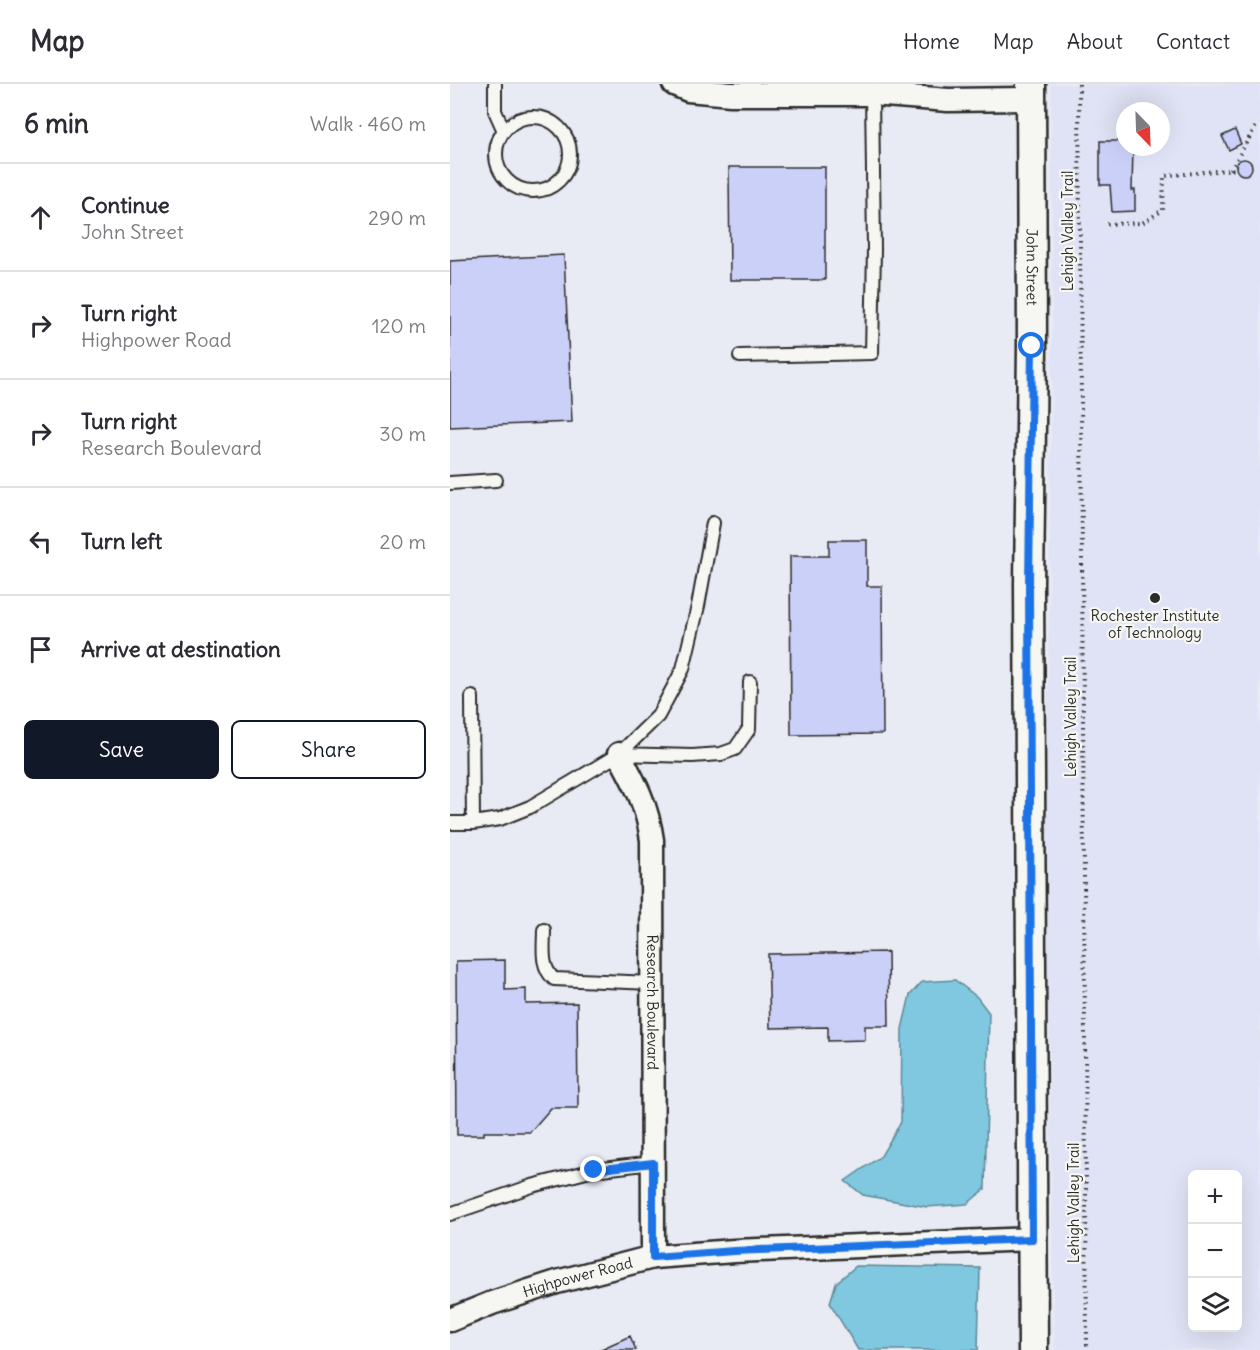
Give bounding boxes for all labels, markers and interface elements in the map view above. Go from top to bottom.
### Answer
text: Map [30,23,84,59]
text: Home [903,28,960,55]
text: Map [993,28,1034,55]
text: About [1067,28,1123,55]
text: Contact [1156,28,1230,55]
north arrow [1116,102,1170,156]
text: 6 min [24,107,89,140]
text: Walk · 460 m [310,111,426,136]
street label: Lehigh Valley Trail [1058,171,1077,291]
text: Continue [81,191,170,219]
icon: ahead [24,201,57,234]
text: 290 m [368,205,426,230]
text: John Street [81,219,184,244]
street label: John Street [1023,228,1042,306]
text: Turn right [81,299,177,327]
icon: right [24,309,57,342]
text: 120 m [372,313,426,338]
text: Highpower Road [81,327,232,352]
route start [1018,332,1044,358]
text: Turn right [81,407,177,435]
icon: right [24,417,57,450]
text: 30 m [379,421,426,446]
text: Research Boulevard [81,435,262,460]
icon: left [24,525,57,558]
text: Turn left [81,527,162,555]
text: 20 m [380,529,426,554]
marker: Rochester Institute of Technology [1148,591,1162,605]
place label: Rochester Institute of Technology [1091,606,1219,642]
icon: arrive [24,633,57,666]
text: Arrive at destination [81,635,281,663]
street label: Lehigh Valley Trail [1061,657,1080,777]
button: Save [24,720,219,779]
button: Share [231,720,426,779]
street label: Research Boulevard [643,934,663,1070]
street label: Lehigh Valley Trail [1064,1143,1083,1263]
route end [580,1156,606,1182]
map controls [1188,1170,1242,1332]
button: + [1188,1170,1242,1224]
button: − [1188,1224,1242,1278]
street label: Highpower Road [521,1253,635,1301]
button: layers [1188,1278,1242,1332]

